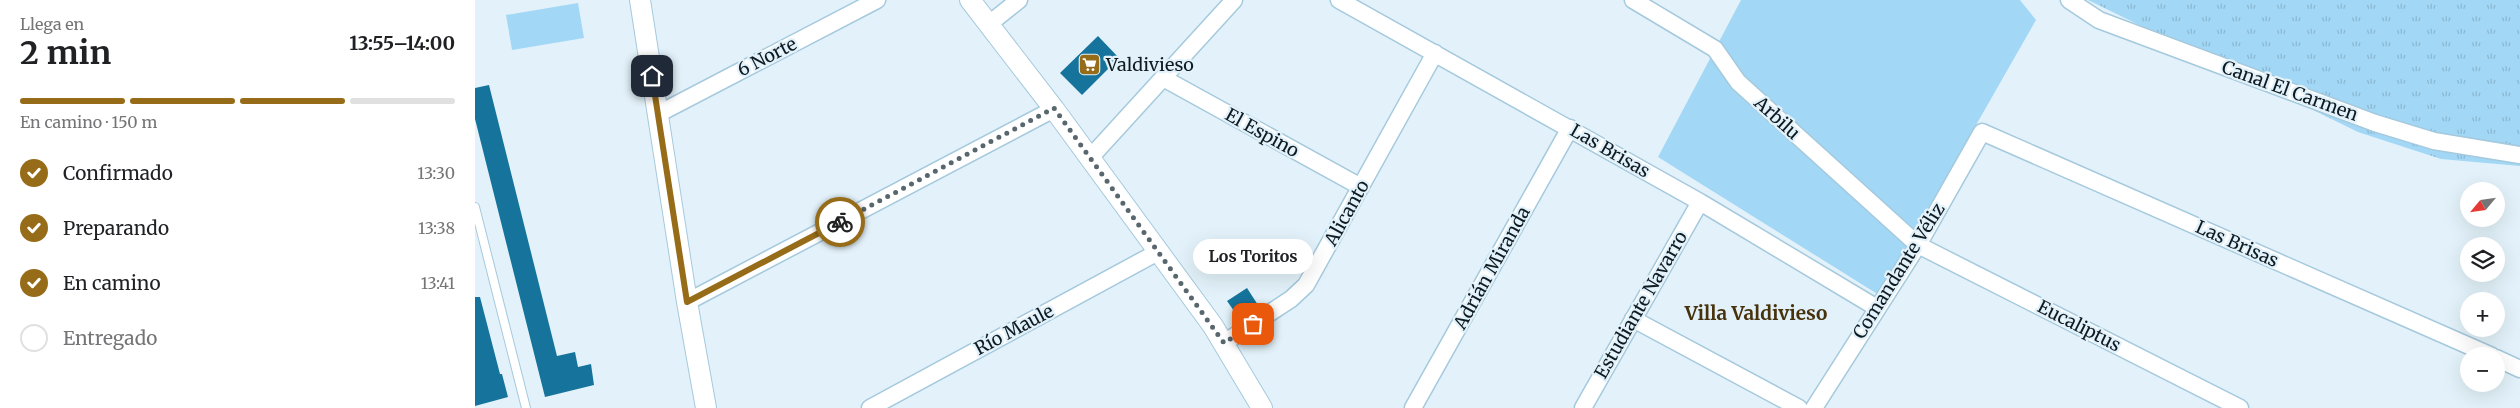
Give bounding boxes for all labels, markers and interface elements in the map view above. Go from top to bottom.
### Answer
text: Llega en [20,14,84,34]
text: 13:55–14:00 [349,31,455,55]
street label: 6 Norte [733,32,800,81]
text: 2 min [20,33,111,73]
supermarket icon: Valdivieso [1078,53,1102,77]
place label: Valdivieso [1105,53,1194,76]
pin [631,55,673,97]
street label: Canal El Carmen [2219,55,2362,126]
icon: home [638,62,666,90]
street label: Arbilu [1749,90,1805,144]
street label: El Espino [1221,103,1303,162]
text: En camino · 150 m [20,112,157,132]
street label: Las Brisas [1566,119,1654,183]
icon: check [20,159,48,187]
text: Confirmado [63,161,173,185]
text: 13:30 [417,163,455,183]
street label: Alicanto [1319,176,1374,251]
north arrow [2460,182,2505,228]
map controls [2460,182,2505,392]
courier [815,197,865,247]
street label: Comandante Véliz [1848,198,1950,343]
street label: Adrián Miranda [1448,202,1535,334]
icon: bike [826,208,854,236]
icon: check [20,214,48,242]
street label: Las Brisas [2192,215,2282,272]
text: Preparando [63,216,169,240]
text: 13:38 [418,218,455,238]
street label: Estudiante Navarro [1589,227,1692,382]
button: layers [2460,237,2505,282]
callout: Los Toritos [1193,239,1313,274]
text: Los Toritos [1208,246,1298,266]
icon: check [20,269,48,297]
text: En camino [63,271,161,295]
text: 13:41 [421,273,455,293]
button: + [2460,292,2505,337]
street label: Eucaliptus [2034,295,2125,356]
street label: Río Maule [970,299,1057,360]
district label: Villa Valdivieso [1684,301,1827,325]
pin [1232,303,1274,345]
icon: bag [1239,310,1267,338]
text: Entregado [63,326,157,350]
button: − [2460,347,2505,392]

